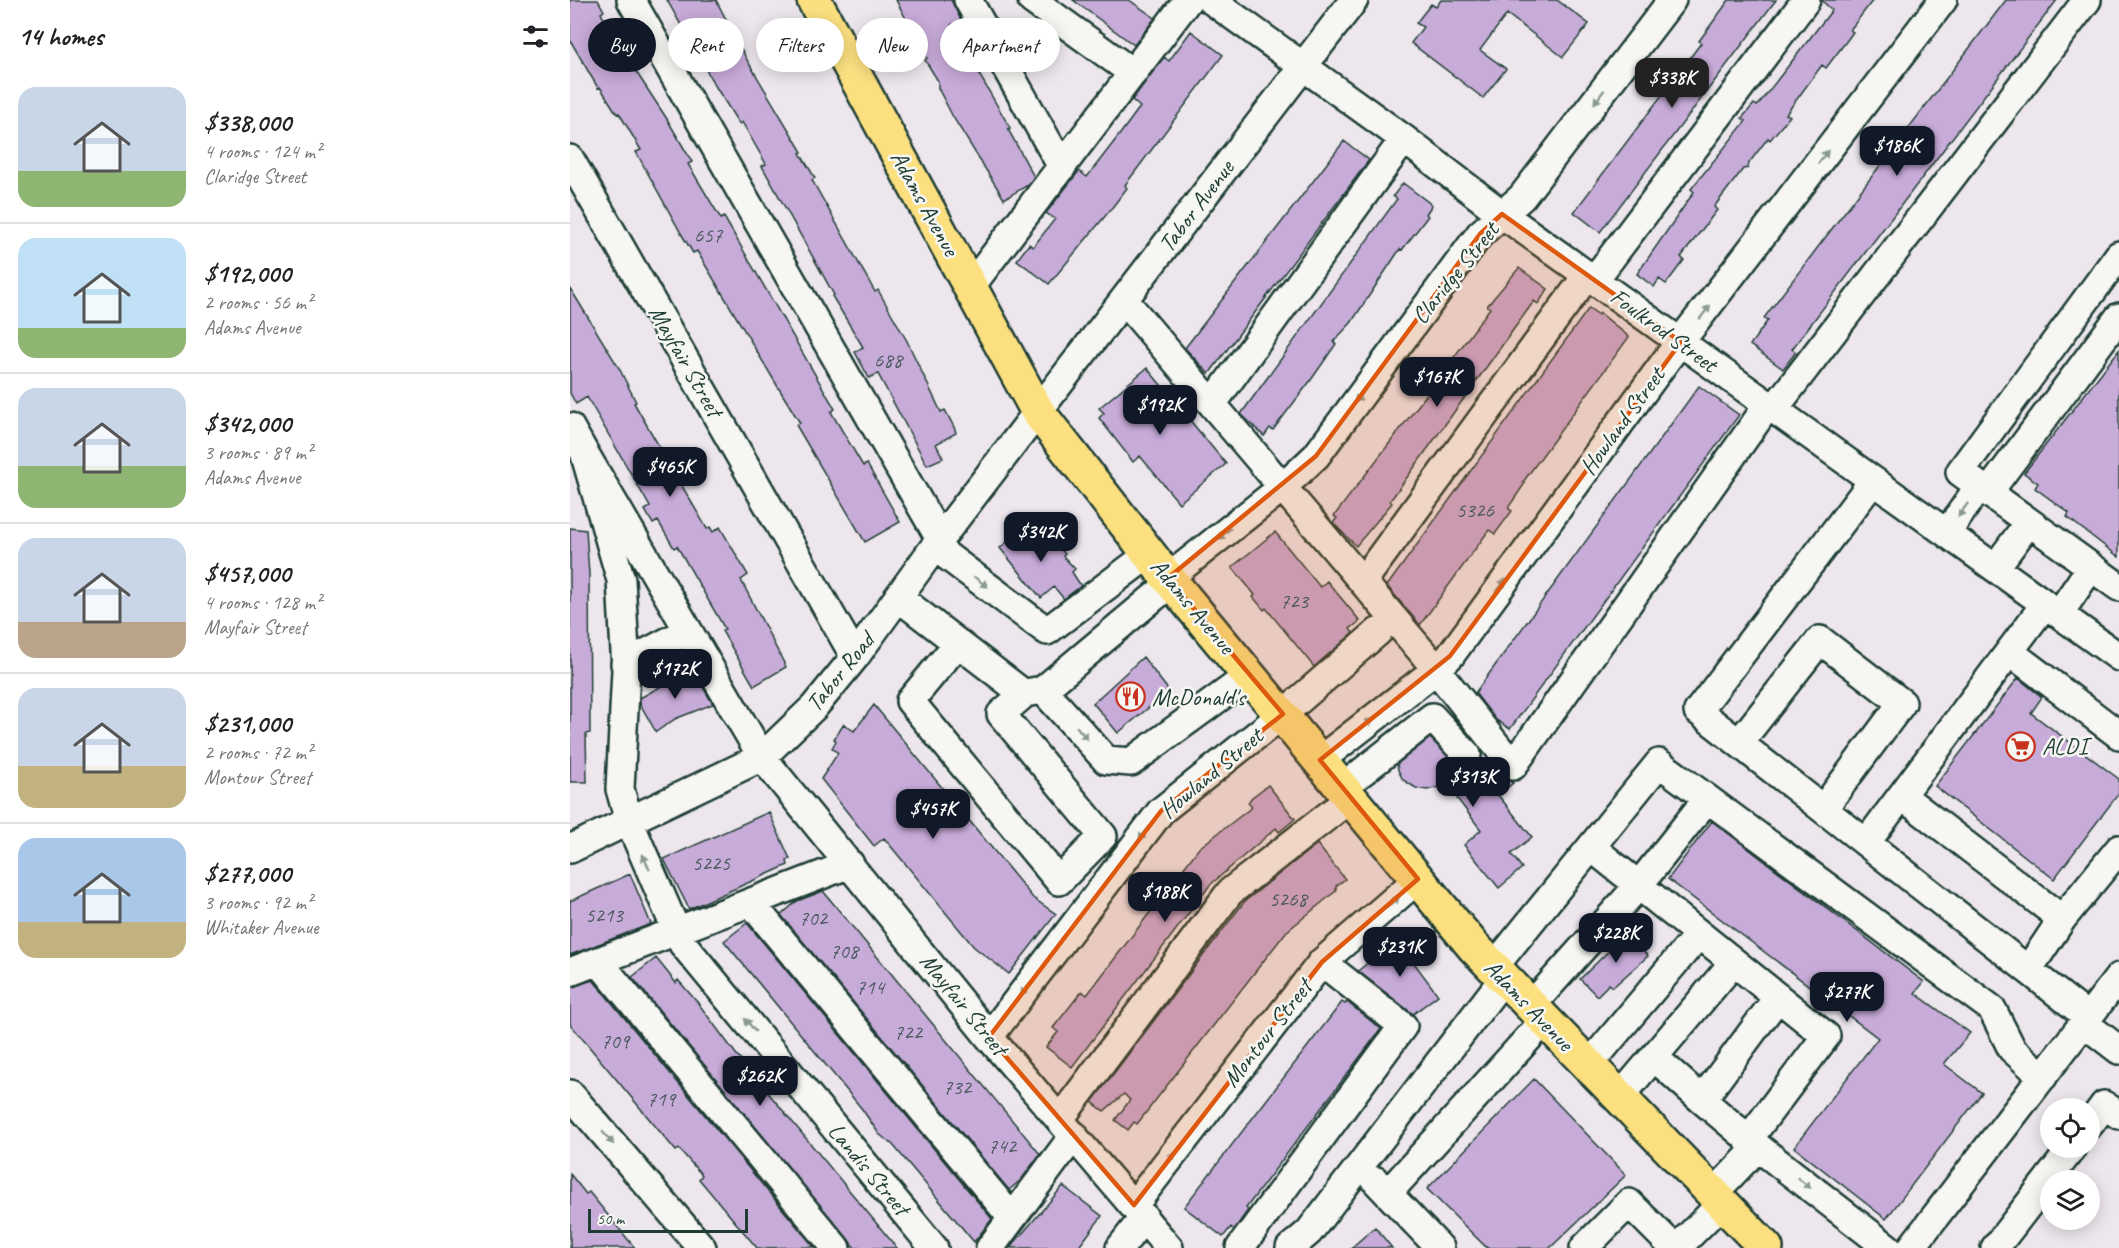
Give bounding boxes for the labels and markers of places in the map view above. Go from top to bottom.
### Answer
pin: $338K [1630,58,1714,109]
pin: $186K [1855,126,1939,177]
pin: $167K [1395,357,1479,408]
pin: $192K [1118,385,1202,436]
pin: $465K [628,447,712,498]
pin: $342K [999,512,1083,563]
pin: $172K [633,649,717,700]
restaurant icon: McDonald's [1115,681,1147,713]
place label: McDonald's [1152,682,1248,712]
supermarket icon: ALDI [2005,730,2037,762]
place label: ALDI [2042,731,2093,761]
pin: $313K [1431,757,1515,808]
pin: $457K [891,789,975,840]
pin: $188K [1123,872,1207,923]
pin: $228K [1574,913,1658,964]
pin: $231K [1358,927,1442,978]
pin: $277K [1805,972,1889,1023]
pin: $262K [718,1056,802,1107]

